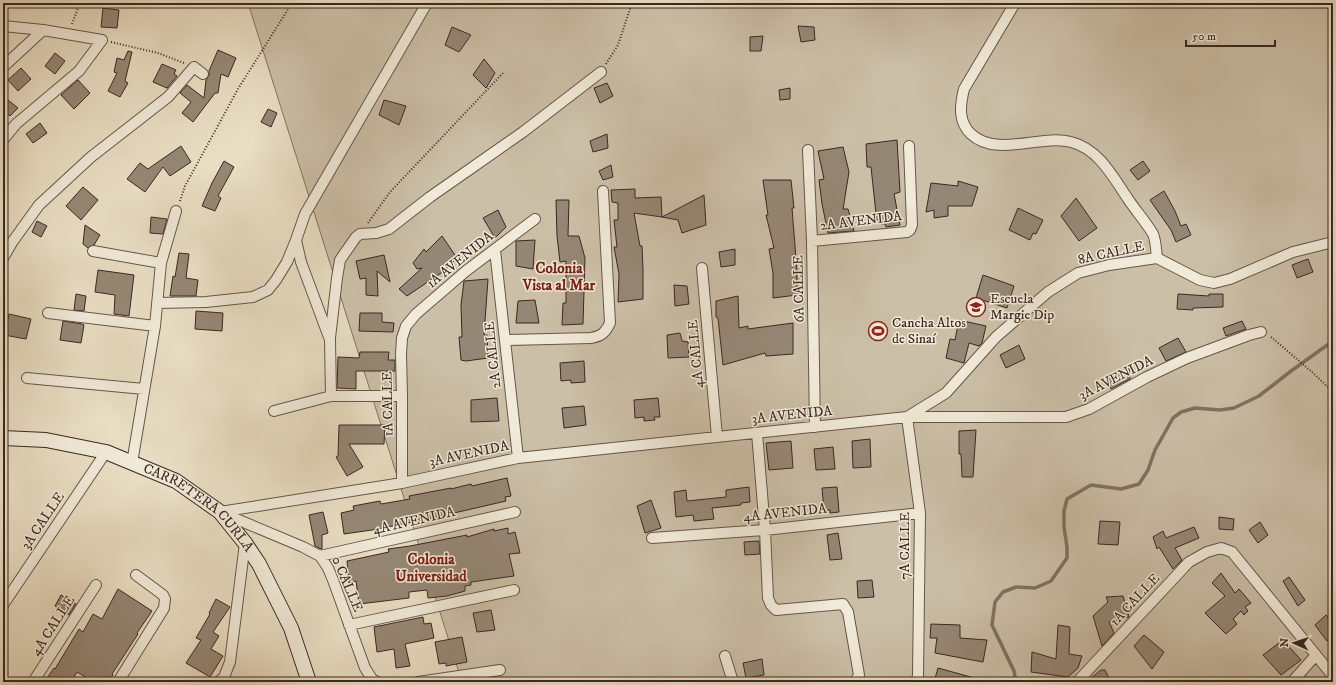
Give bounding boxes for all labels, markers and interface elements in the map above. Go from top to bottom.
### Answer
scale bar [1186,22,1275,48]
text: 50 m [1192,29,1216,44]
street label: 2A AVENIDA [819,207,904,235]
street label: 1A AVENIDA [423,227,498,292]
street label: 8A CALLE [1076,237,1146,269]
street label: 6A CALLE [789,255,809,323]
district label: Colonia Vista al Mar [522,259,596,295]
place label: Escuela Margie Dip [990,290,1054,324]
school or university icon: Escuela Margie Dip [965,296,987,318]
place label: Cancha Altos de Sinaí [892,314,966,348]
street label: 4A CALLE [684,319,708,389]
sports icon: Cancha Altos de Sinaí [867,320,889,342]
street label: 2A CALLE [481,321,505,389]
street label: 3A AVENIDA [1076,351,1157,404]
street label: 1A CALLE [378,371,398,437]
street label: 3A AVENIDA [751,402,834,428]
street label: 3A AVENIDA [428,437,511,471]
street label: CARRETERA CURLA [141,459,258,556]
street label: 3A CALLE [17,489,69,553]
street label: 4A AVENIDA [742,500,829,526]
street label: 4A AVENIDA [371,503,458,539]
street label: 7A CALLE [896,512,914,580]
district label: Colonia Universidad [395,550,467,586]
street label: 0 CALLE [327,553,367,615]
street label: 1A CALLE [1106,570,1164,630]
street label: 4A CALLE [27,592,79,660]
north arrow [1274,623,1314,663]
text: N [1278,638,1292,647]

